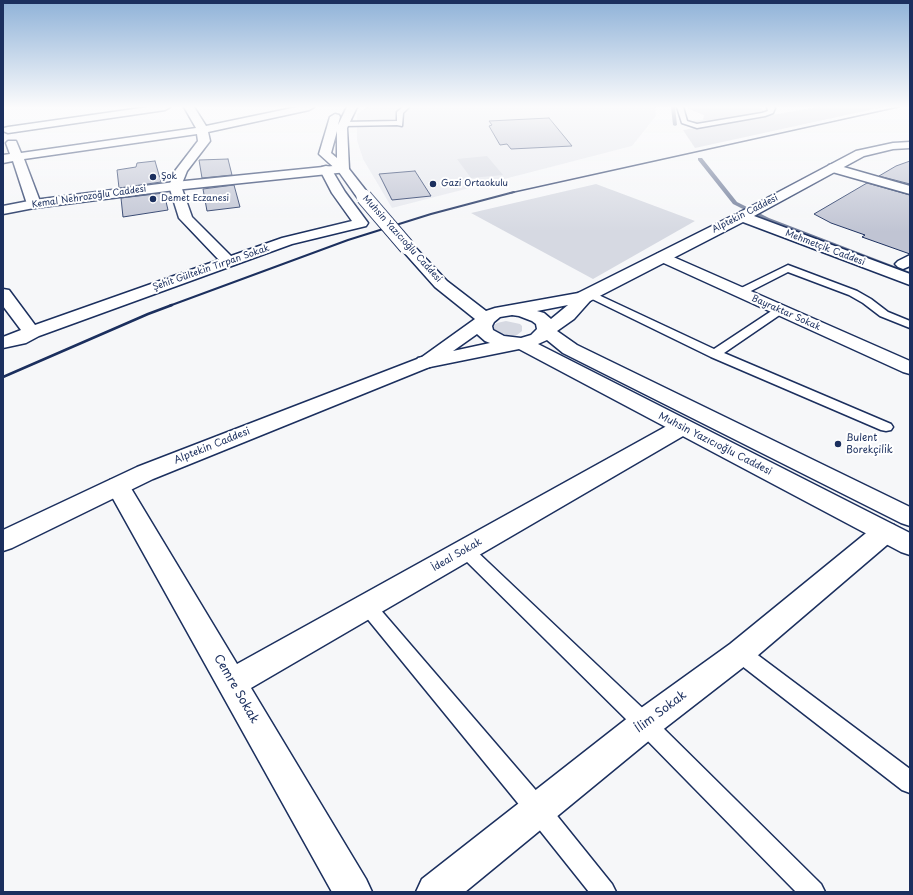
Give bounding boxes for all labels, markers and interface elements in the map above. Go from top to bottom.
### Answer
marker: Şok [148,172,158,182]
place label: Şok [161,172,177,182]
marker: Gazi Ortaokulu [428,179,438,189]
place label: Gazi Ortaokulu [441,179,508,189]
street label: Kemal Nehrozoğlu Caddesi [31,184,147,210]
street label: Muhsin Yazıcıoğlu Caddesi [360,193,444,285]
street label: Alptekin Caddesi [710,193,780,235]
marker: Demet Eczanesi [148,194,158,204]
place label: Demet Eczanesi [161,194,229,204]
street label: Mehmetçik Caddesi [784,228,866,268]
street label: Şehit Gültekin Tırpan Sokak [151,243,271,293]
street label: Bayraktar Sokak [750,293,822,333]
street label: Muhsin Yazıcıoğlu Caddesi [656,410,774,478]
street label: Alptekin Caddesi [172,425,252,467]
place label: Bulent Borekçilik [846,432,893,456]
marker: Bulent Borekçilik [833,439,843,449]
street label: İdeal Sokak [430,536,484,574]
street label: Cemre Sokak [210,652,262,726]
street label: İlim Sokak [632,688,690,736]

